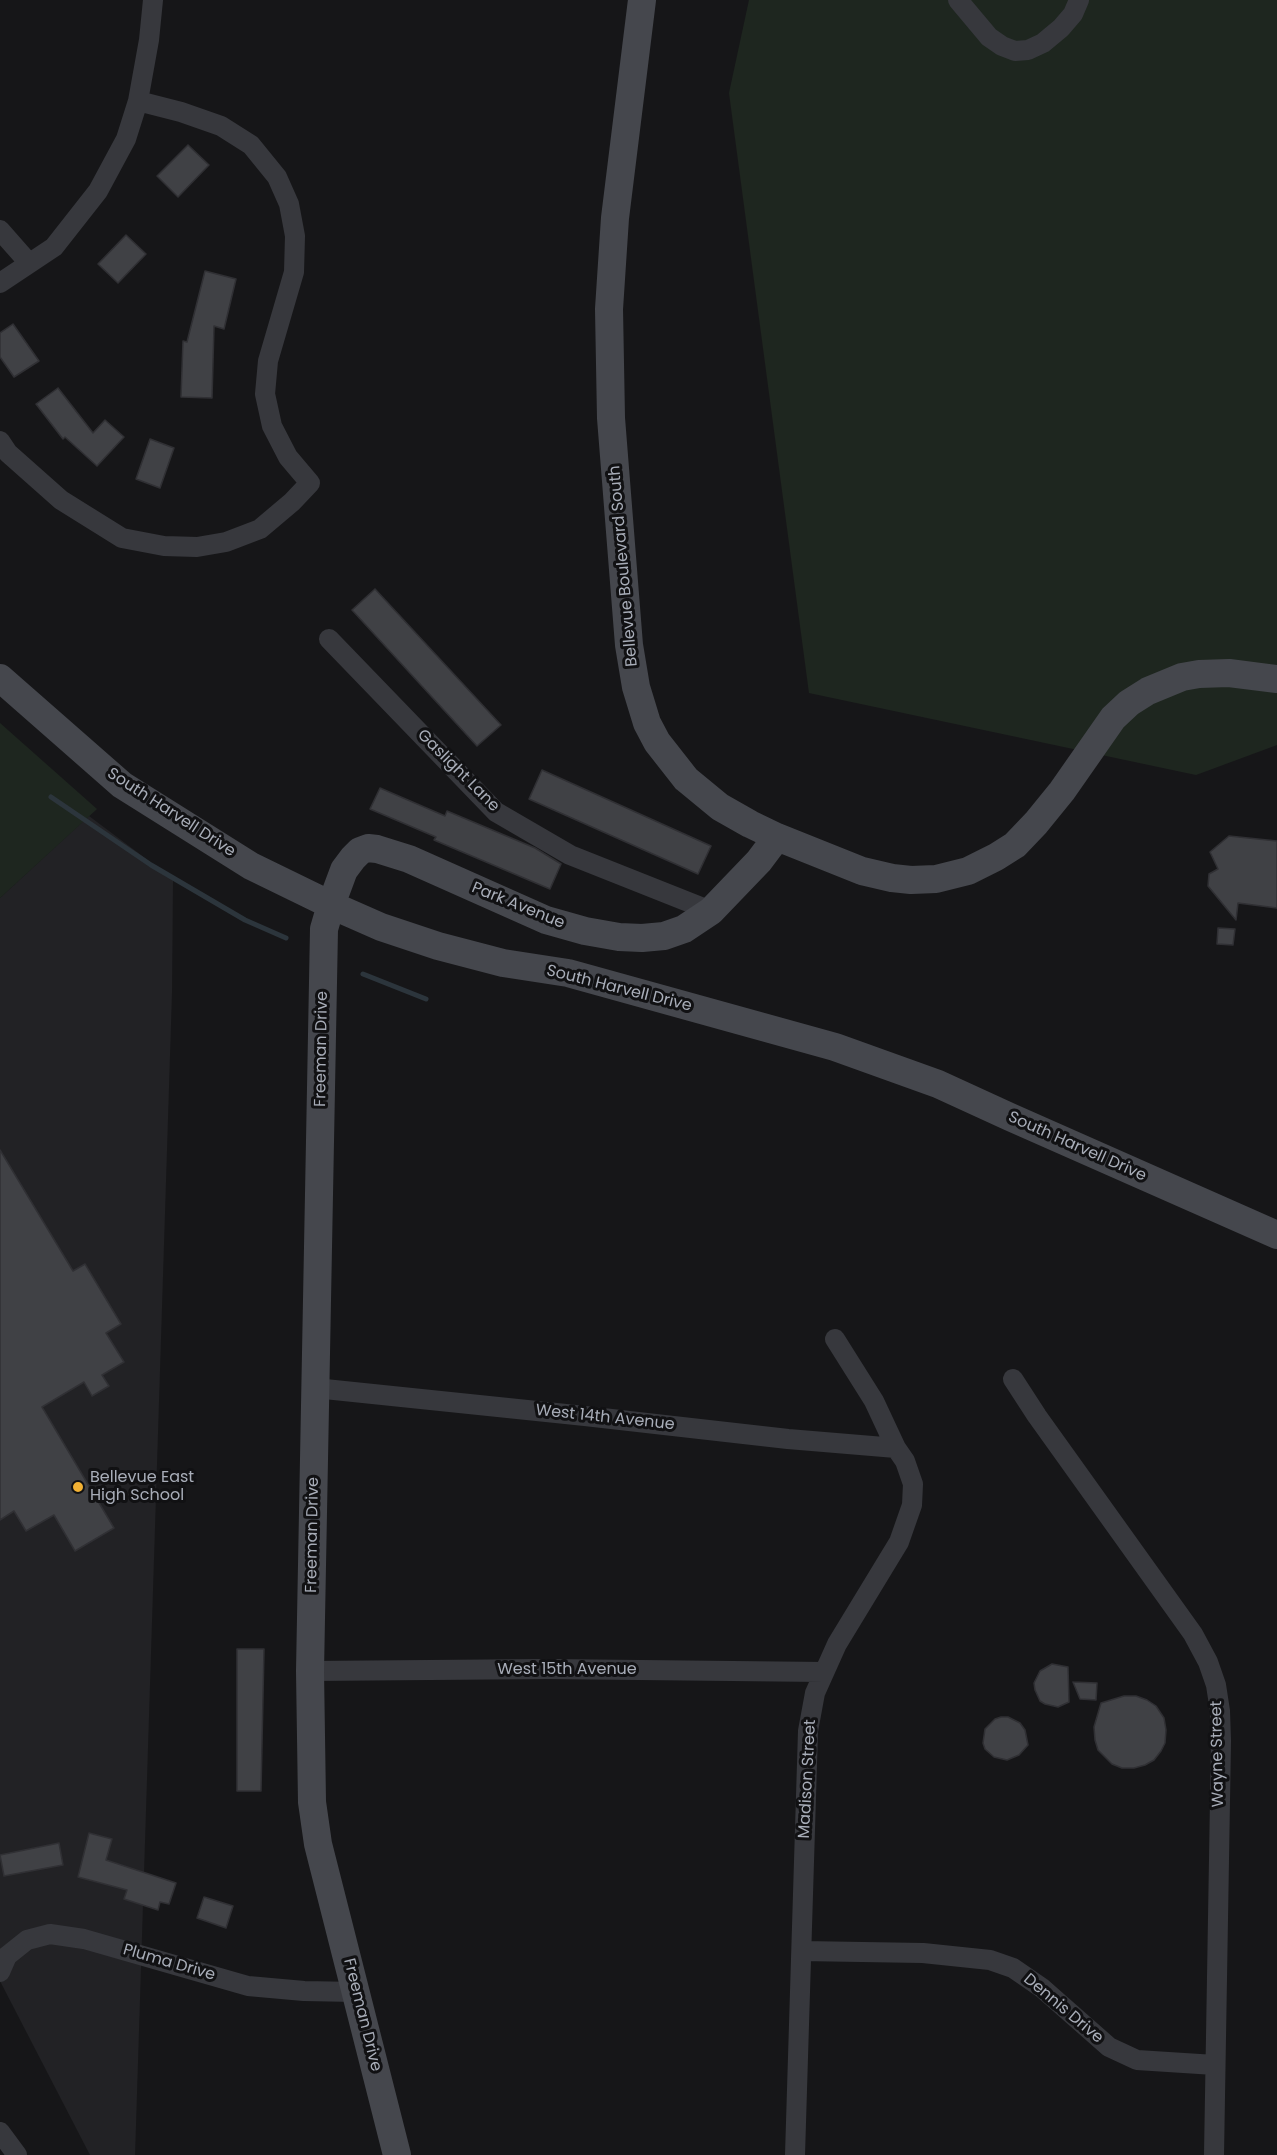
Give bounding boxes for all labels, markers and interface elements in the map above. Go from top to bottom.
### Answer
street label: Bellevue Boulevard South [606,465,642,667]
street label: Gaslight Lane [413,726,503,816]
street label: South Harvell Drive [103,764,239,862]
street label: Park Avenue [469,879,567,933]
street label: South Harvell Drive [544,962,694,1016]
street label: Freeman Drive [311,991,333,1107]
street label: South Harvell Drive [1005,1108,1149,1186]
street label: West 14th Avenue [535,1401,675,1435]
place label: Bellevue East High School [90,1468,194,1506]
street label: Freeman Drive [302,1477,324,1593]
marker: Bellevue East High School [71,1480,85,1494]
street label: West 15th Avenue [497,1660,637,1680]
street label: Wayne Street [1207,1700,1229,1808]
street label: Madison Street [795,1719,821,1839]
street label: Pluma Drive [121,1941,217,1985]
street label: Freeman Drive [339,1957,385,2073]
street label: Dennis Drive [1019,1970,1107,2048]

